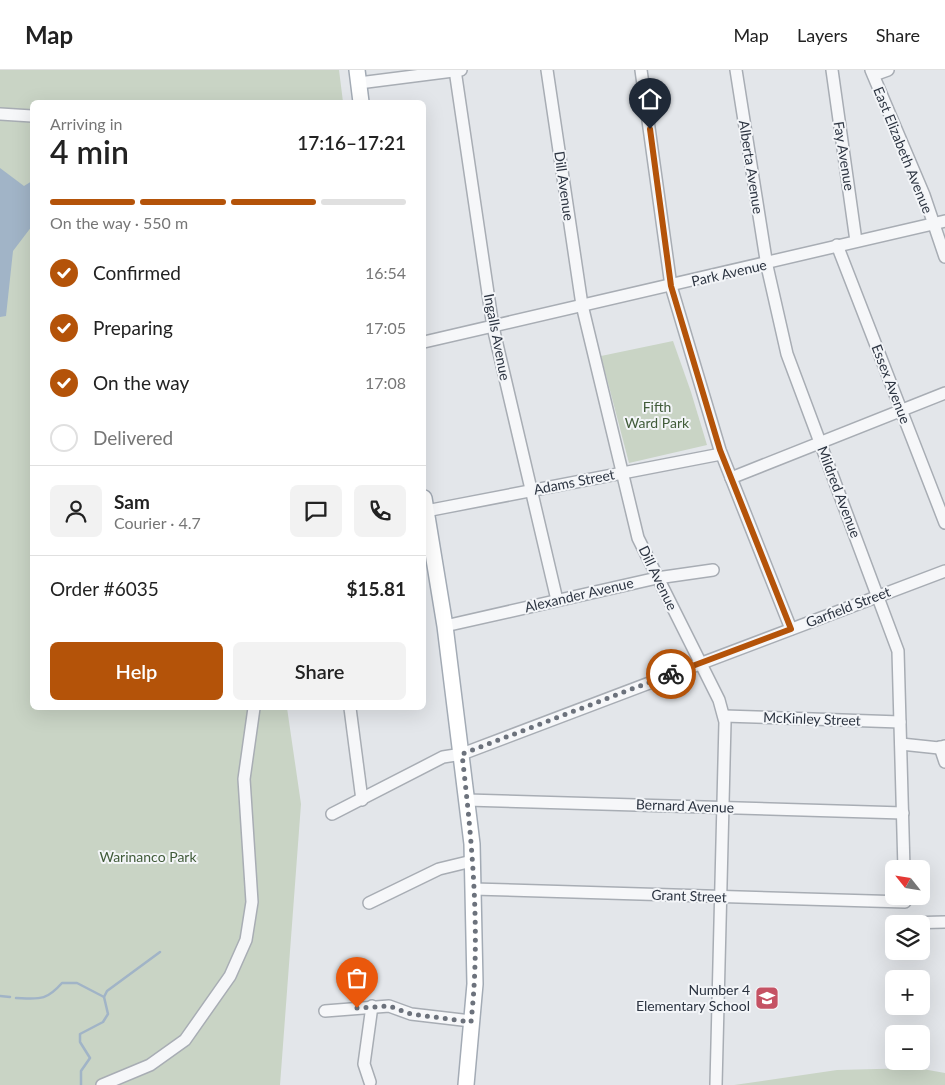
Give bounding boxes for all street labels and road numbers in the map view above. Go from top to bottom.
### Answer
street label: East Elizabeth Avenue [870,84,937,216]
street label: Alberta Avenue [736,119,767,215]
street label: Fay Avenue [831,120,858,192]
street label: Dill Avenue [551,150,578,222]
street label: Park Avenue [690,256,768,289]
street label: Ingalls Avenue [481,292,514,382]
street label: Essex Avenue [869,342,914,426]
street label: Mildred Avenue [814,444,865,540]
street label: Adams Street [532,465,616,498]
street label: Dill Avenue [635,543,681,613]
street label: Alexander Avenue [523,574,635,615]
street label: Garfield Street [803,583,893,630]
street label: McKinley Street [763,708,861,729]
street label: Bernard Avenue [636,795,734,816]
street label: Grant Street [651,886,727,905]

